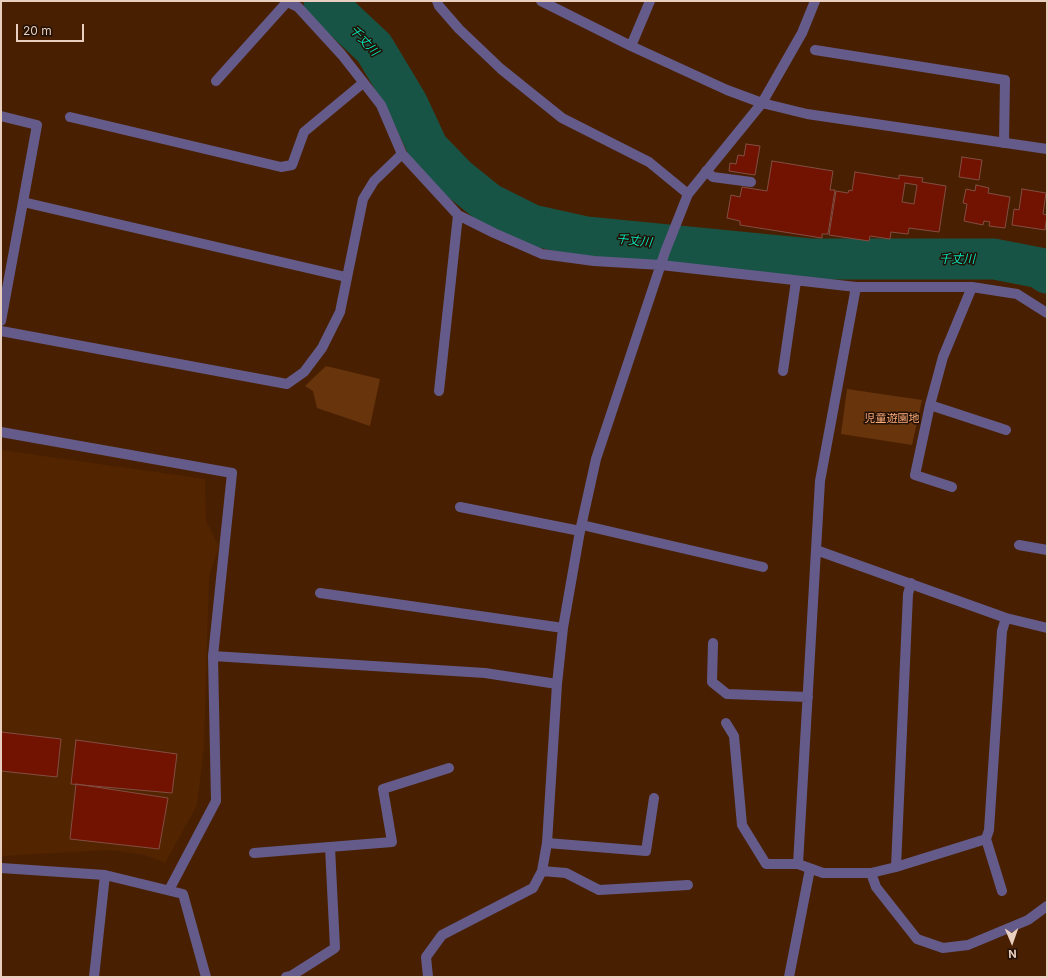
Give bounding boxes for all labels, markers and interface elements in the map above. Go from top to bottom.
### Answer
scale bar [18,16,86,42]
text: 20 m [23,23,52,38]
water label: 千丈川 [346,23,382,59]
water label: 千丈川 [615,232,653,250]
water label: 千丈川 [939,252,975,266]
park label: 児童遊園地 [865,412,919,426]
north arrow [992,922,1032,962]
text: N [1008,947,1017,961]

